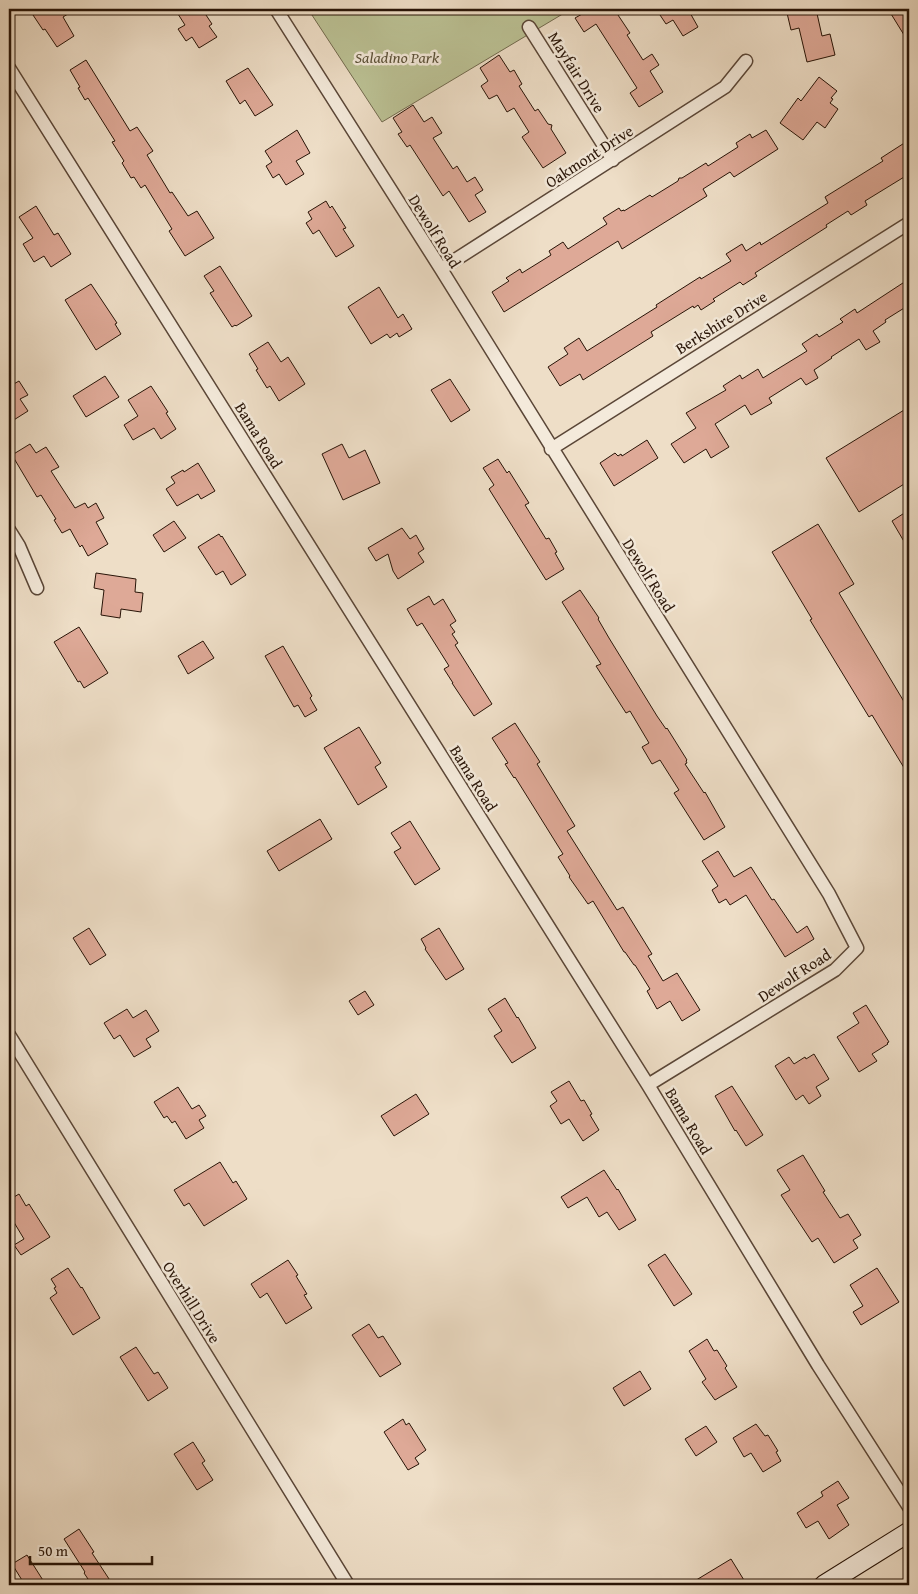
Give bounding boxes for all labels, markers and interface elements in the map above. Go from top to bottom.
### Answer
street label: Mayfair Drive [542,27,612,117]
park label: Saladino Park [355,45,440,69]
street label: Oakmont Drive [540,119,638,193]
street label: Dewolf Road [403,189,467,273]
street label: Berkshire Drive [670,284,772,360]
street label: Bama Road [229,397,289,473]
street label: Dewolf Road [617,533,681,617]
street label: Bama Road [444,740,504,816]
street label: Dewolf Road [753,942,836,1008]
street label: Bama Road [660,1083,719,1159]
street label: Overhill Drive [157,1256,227,1348]
scale bar [30,1534,152,1566]
text: 50 m [38,1540,69,1561]

